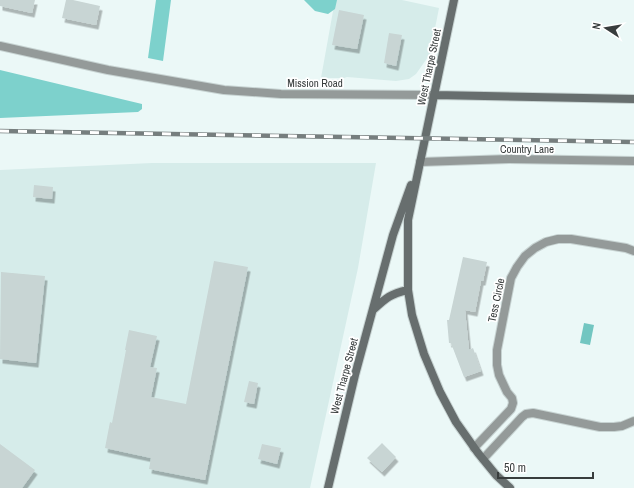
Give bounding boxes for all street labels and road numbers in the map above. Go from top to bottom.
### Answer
street label: West Tharpe Street [414,27,444,107]
street label: Mission Road [287,76,343,90]
street label: Country Lane [500,142,554,156]
street label: Tess Circle [485,277,507,323]
street label: West Tharpe Street [327,336,361,415]

